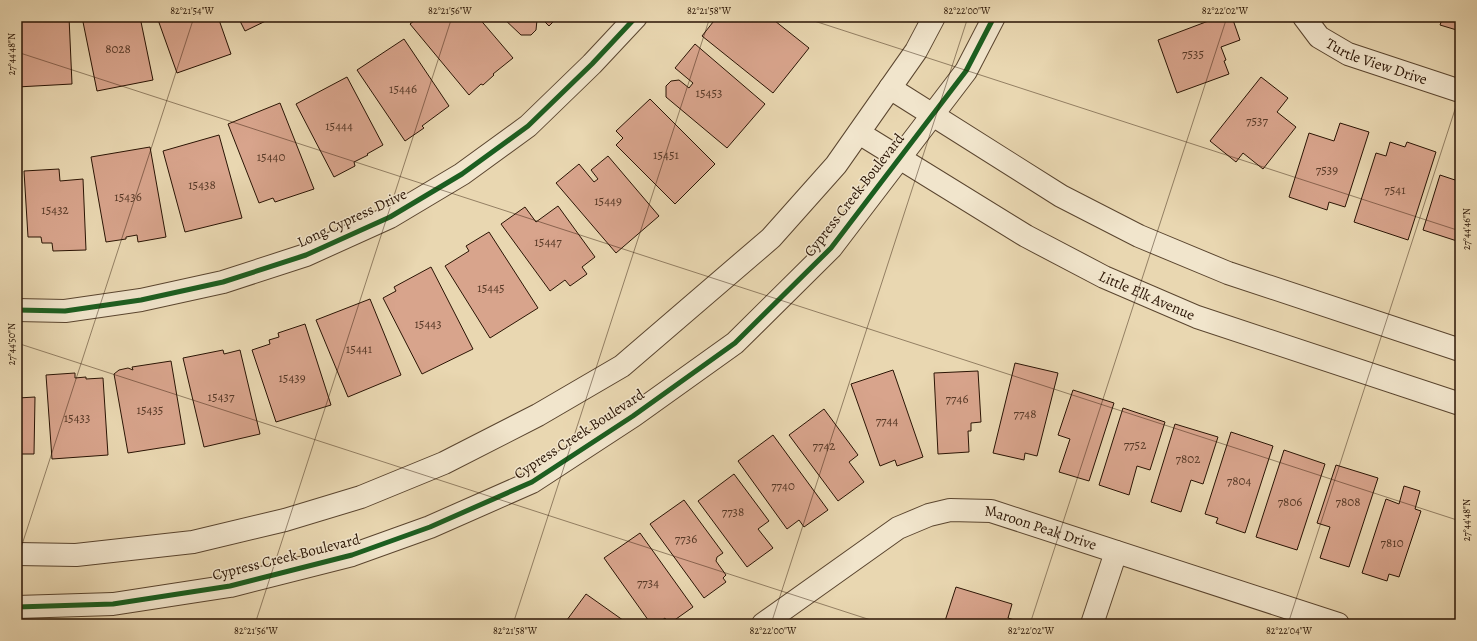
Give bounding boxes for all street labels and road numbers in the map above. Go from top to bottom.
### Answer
street label: Turtle View Drive [1322,33,1430,90]
street label: Cypress Creek Boulevard [799,128,909,261]
street label: Long Cypress Drive [294,184,410,252]
street label: Little Elk Avenue [1095,266,1198,325]
street label: Cypress Creek Boulevard [510,384,649,484]
street label: Maroon Peak Drive [984,501,1099,555]
street label: Cypress Creek Boulevard [210,529,363,585]

